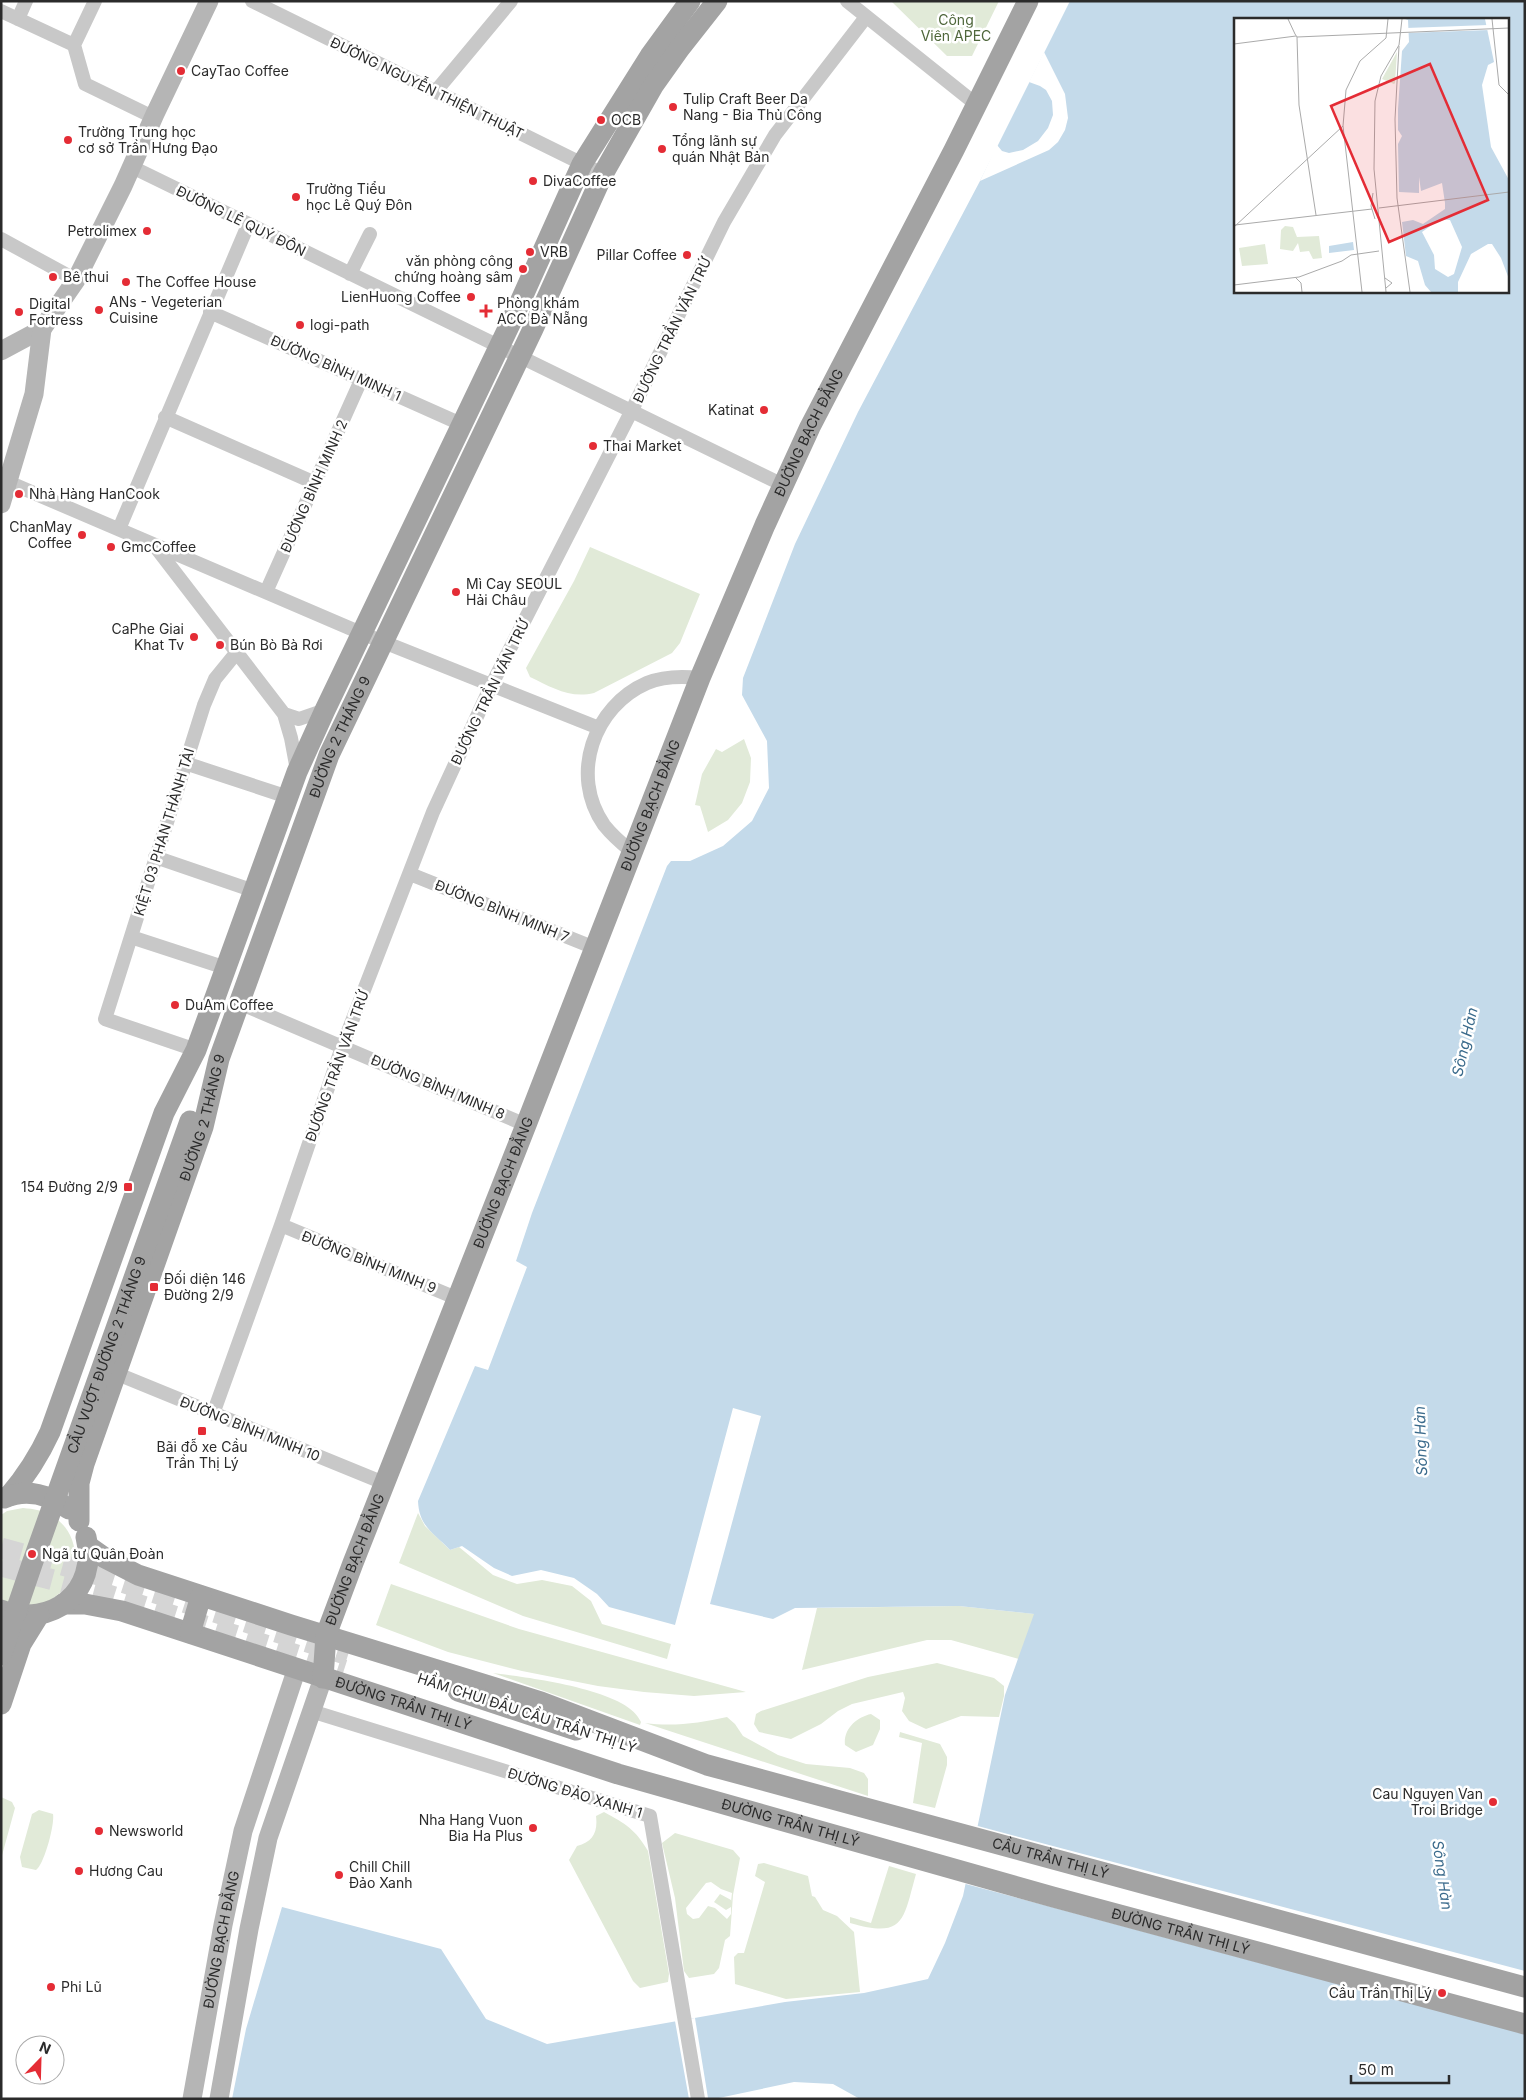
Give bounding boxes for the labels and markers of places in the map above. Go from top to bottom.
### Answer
place label: CayTao Coffee [191,62,289,79]
marker: CayTao Coffee [175,65,187,77]
place label: Tulip Craft Beer Da Nang - Bia Thủ Công [683,90,822,123]
marker: Tulip Craft Beer Da Nang - Bia Thủ Công [667,101,679,113]
place label: OCB [611,111,641,128]
marker: OCB [595,114,607,126]
place label: Trường Trung học cơ sở Trần Hưng Đạo [78,123,218,156]
place label: Tổng lãnh sự quán Nhật Bản [672,132,769,165]
marker: Trường Trung học cơ sở Trần Hưng Đạo [62,134,74,146]
marker: Tổng lãnh sự quán Nhật Bản [656,143,668,155]
place label: DivaCoffee [543,172,617,189]
marker: DivaCoffee [527,175,539,187]
place label: Trường Tiểu học Lê Quý Đôn [306,180,412,213]
marker: Trường Tiểu học Lê Quý Đôn [290,191,302,203]
place label: Petrolimex [67,222,137,239]
marker: Petrolimex [141,225,153,237]
place label: VRB [540,243,568,260]
marker: VRB [524,246,536,258]
place label: Pillar Coffee [596,246,677,263]
marker: Pillar Coffee [681,249,693,261]
place label: văn phòng công chứng hoàng sâm [394,252,513,285]
marker: văn phòng công chứng hoàng sâm [517,263,529,275]
place label: Bê thui [63,268,109,285]
marker: Bê thui [47,271,59,283]
place label: The Coffee House [136,273,256,290]
marker: The Coffee House [120,276,132,288]
place label: LienHuong Coffee [341,288,461,305]
marker: LienHuong Coffee [465,291,477,303]
place label: ANs - Vegeterian Cuisine [109,293,222,326]
place label: Phòng khám ACC Đà Nẵng [497,294,588,327]
place label: Digital Fortress [29,295,83,328]
marker: ANs - Vegeterian Cuisine [93,304,105,316]
marker: Phòng khám ACC Đà Nẵng [479,304,493,318]
marker: Digital Fortress [13,306,25,318]
place label: logi-path [310,316,370,333]
marker: logi-path [294,319,306,331]
place label: Katinat [708,401,754,418]
marker: Katinat [758,404,770,416]
place label: Thai Market [603,437,682,454]
marker: Thai Market [587,440,599,452]
place label: Nhà Hàng HanCook [29,485,160,502]
marker: Nhà Hàng HanCook [13,488,25,500]
place label: ChanMay Coffee [9,518,72,551]
marker: ChanMay Coffee [76,529,88,541]
place label: GmcCoffee [121,538,196,555]
marker: GmcCoffee [105,541,117,553]
place label: Mì Cay SEOUL Hải Châu [466,575,562,608]
marker: Mì Cay SEOUL Hải Châu [450,586,462,598]
place label: CaPhe Giai Khat Tv [112,620,184,653]
marker: CaPhe Giai Khat Tv [188,631,200,643]
place label: Bún Bò Bà Rơi [230,636,323,653]
marker: Bún Bò Bà Rơi [214,639,226,651]
place label: DuAm Coffee [185,996,274,1013]
marker: DuAm Coffee [169,999,181,1011]
place label: 154 Đường 2/9 [21,1178,118,1195]
marker: 154 Đường 2/9 [122,1181,134,1193]
place label: Đối diện 146 Đường 2/9 [164,1270,246,1303]
marker: Đối diện 146 Đường 2/9 [148,1281,160,1293]
marker: Bãi đỗ xe Cầu Trần Thị Lý [196,1425,208,1437]
place label: Bãi đỗ xe Cầu Trần Thị Lý [156,1438,248,1471]
place label: Ngã tư Quân Đoàn [42,1545,164,1562]
marker: Ngã tư Quân Đoàn [26,1548,38,1560]
place label: Cau Nguyen Van Troi Bridge [1372,1785,1483,1818]
marker: Cau Nguyen Van Troi Bridge [1487,1796,1499,1808]
place label: Nha Hang Vuon Bia Ha Plus [419,1811,523,1844]
place label: Newsworld [109,1822,183,1839]
marker: Nha Hang Vuon Bia Ha Plus [527,1822,539,1834]
marker: Newsworld [93,1825,105,1837]
place label: Chill Chill Đảo Xanh [349,1858,412,1891]
place label: Hương Cau [89,1862,163,1879]
marker: Hương Cau [73,1865,85,1877]
marker: Chill Chill Đảo Xanh [333,1869,345,1881]
place label: Phi Lũ [61,1978,102,1995]
marker: Phi Lũ [45,1981,57,1993]
place label: Cầu Trần Thị Lý [1329,1984,1432,2001]
marker: Cầu Trần Thị Lý [1436,1987,1448,1999]

